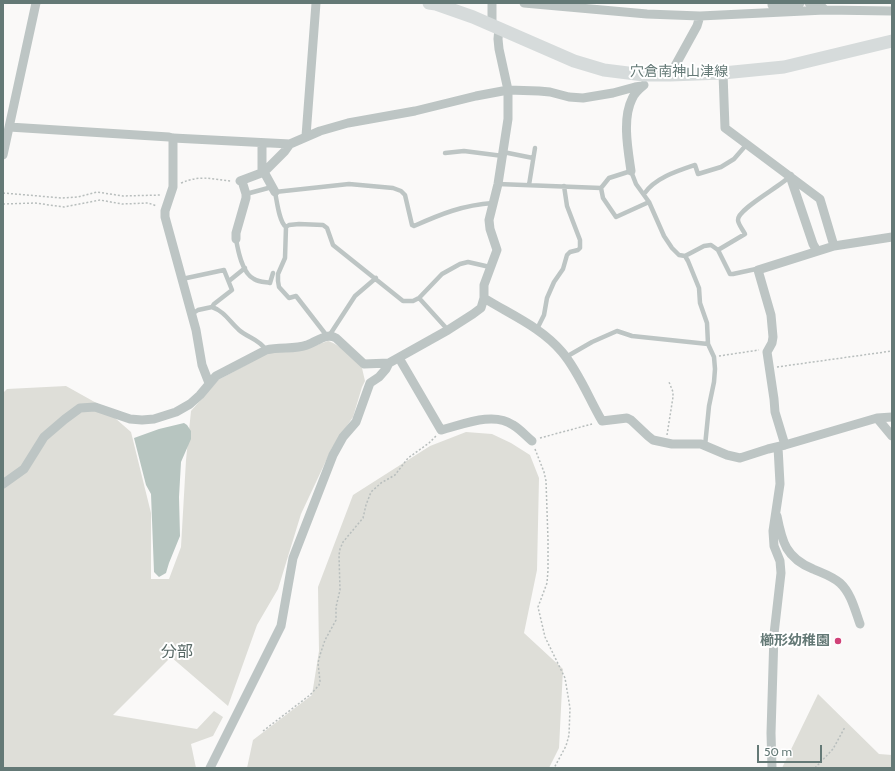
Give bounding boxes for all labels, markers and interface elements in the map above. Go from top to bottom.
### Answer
street label: 穴倉南神山津線 [630,64,728,80]
place label: 櫛形幼稚園 [760,633,830,649]
marker: 櫛形幼稚園 [833,636,843,646]
district label: 分部 [161,642,193,662]
scale bar [759,737,824,763]
text: 50 m [764,744,792,759]

